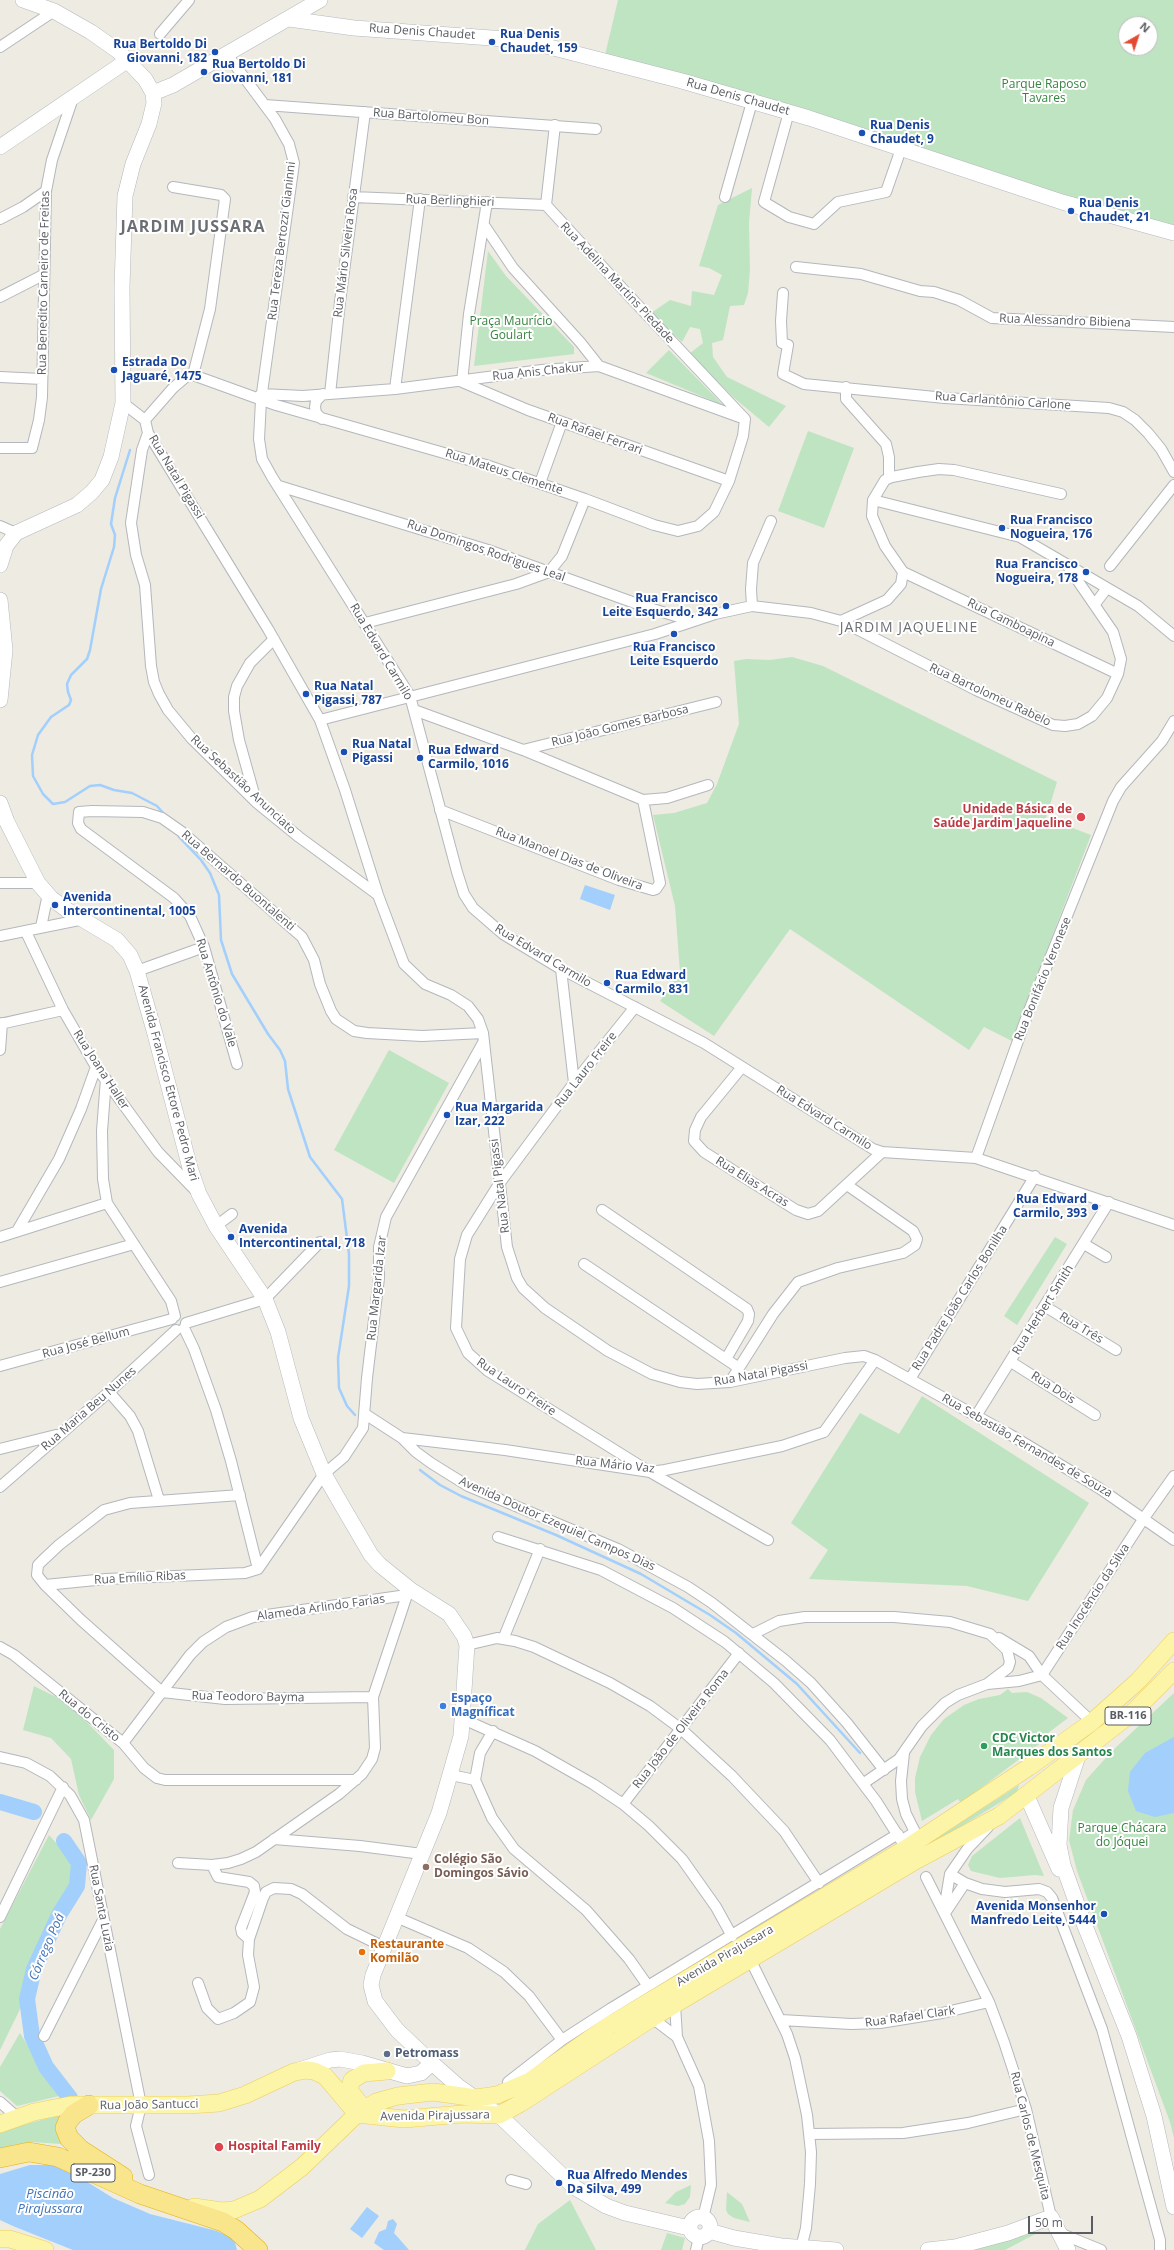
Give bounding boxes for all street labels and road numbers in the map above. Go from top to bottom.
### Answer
street label: Rua Denis Chaudet [368,21,476,43]
street label: Rua Denis Chaudet [685,75,791,119]
street label: Rua Bartolomeu Bon [373,106,489,128]
street label: Rua Tereza Bertozzi Gianinni [265,161,299,321]
street label: Rua Mário Silveira Rosa [331,187,361,319]
street label: Rua Benedito Carneiro de Freitas [35,191,53,375]
street label: Rua Berlinghieri [405,192,495,210]
street label: Rua Adelina Martins Piedade [557,219,677,347]
street label: Rua Alessandro Bibiena [999,312,1131,330]
street label: Rua Anis Chakur [492,360,584,384]
street label: Rua Carlantônio Carlone [934,389,1072,413]
street label: Rua Rafael Ferrari [546,410,644,458]
street label: Rua Natal Pigassi [145,432,207,522]
street label: Rua Mateus Clemente [443,446,565,498]
street label: Rua Domingos Rodrigues Leal [405,517,567,585]
street label: Rua Camboapina [965,596,1057,650]
street label: Rua Edvard Carmilo [346,601,416,703]
street label: Rua Bartolomeu Rabelo [927,661,1053,729]
street label: Rua João Gomes Barbosa [550,702,690,750]
street label: Rua Sebastião Anunciato [187,733,299,837]
street label: Rua Manoel Dias de Oliveira [493,824,645,894]
street label: Rua Bernardo Buontalenti [178,828,298,934]
street label: Rua Bonifácio Veronese [1012,915,1074,1043]
street label: Rua Edvard Carmilo [492,921,594,991]
street label: Rua Antônio do Vale [193,937,239,1049]
street label: Avenida Francisco Ettore Pedro Mari [135,983,201,1183]
street label: Rua Joana Haller [70,1027,132,1113]
street label: Rua Lauro Freire [552,1029,620,1111]
street label: Rua Edvard Carmilo [773,1083,875,1153]
street label: Rua Natal Pigassi [487,1138,513,1234]
street label: Rua Elias Acras [713,1154,791,1210]
street label: Rua Padre João Carlos Bonilha [909,1223,1011,1373]
street label: Rua Margarida Izar [364,1235,390,1341]
street label: Rua Herbert Smith [1009,1262,1077,1358]
street label: Rua Três [1056,1309,1106,1347]
street label: Rua José Bellum [41,1324,131,1362]
street label: Rua Lauro Freire [474,1355,558,1419]
street label: Rua Natal Pigassi [713,1359,809,1389]
street label: Rua Maria Beu Nunes [39,1364,139,1454]
street label: Rua Dois [1028,1369,1078,1407]
street label: Rua Sebastião Fernandes de Souza [939,1391,1115,1501]
street label: Rua Mário Vaz [575,1454,655,1476]
street label: Avenida Doutor Ezequiel Campos Dias [457,1474,657,1574]
street label: Rua Inocêncio da Silva [1053,1541,1133,1653]
street label: Rua Emílio Ribas [94,1568,186,1588]
street label: Alameda Arlindo Farias [256,1592,386,1624]
street label: Rua João de Oliveira Roma [630,1666,732,1792]
street label: Rua do Cristo [55,1687,123,1745]
street label: Rua Teodoro Bayma [191,1689,305,1705]
road number: BR-116 [1105,1707,1151,1725]
street label: Rua Santa Luzia [86,1863,116,1953]
street label: Avenida Pirajussara [674,1922,776,1990]
street label: Rua Rafael Clark [864,2004,956,2030]
street label: Rua Carlos de Mesquita [1007,2070,1053,2202]
street label: Rua João Santucci [99,2097,199,2113]
street label: Avenida Pirajussara [380,2108,490,2124]
road number: SP-230 [71,2164,115,2182]

